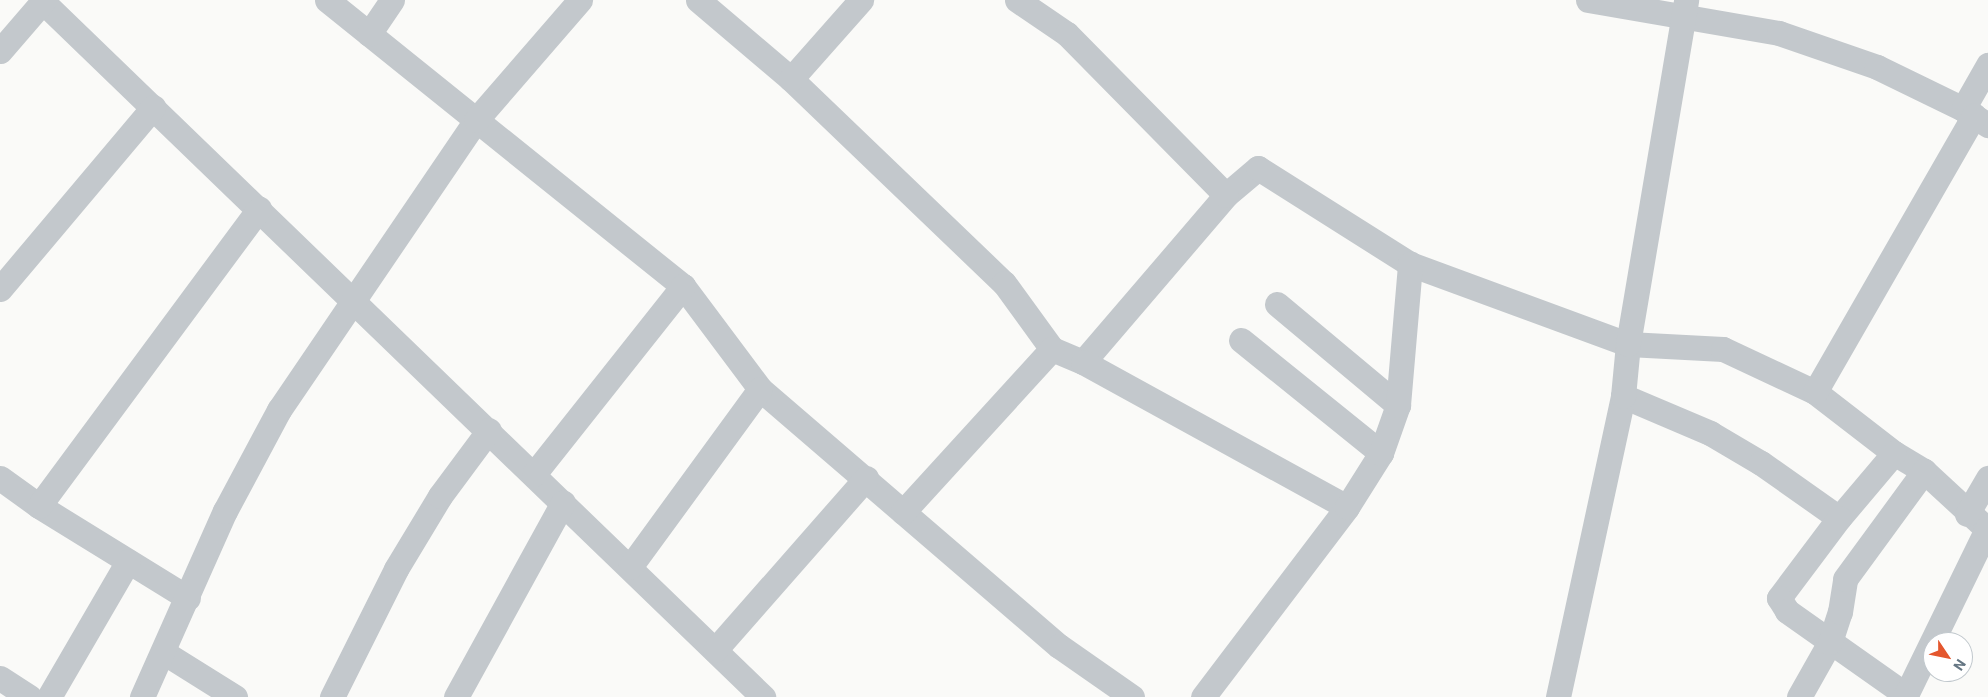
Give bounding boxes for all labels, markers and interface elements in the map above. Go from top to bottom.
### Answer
north arrow [1923,632,1973,682]
text: N [1950,656,1969,673]

